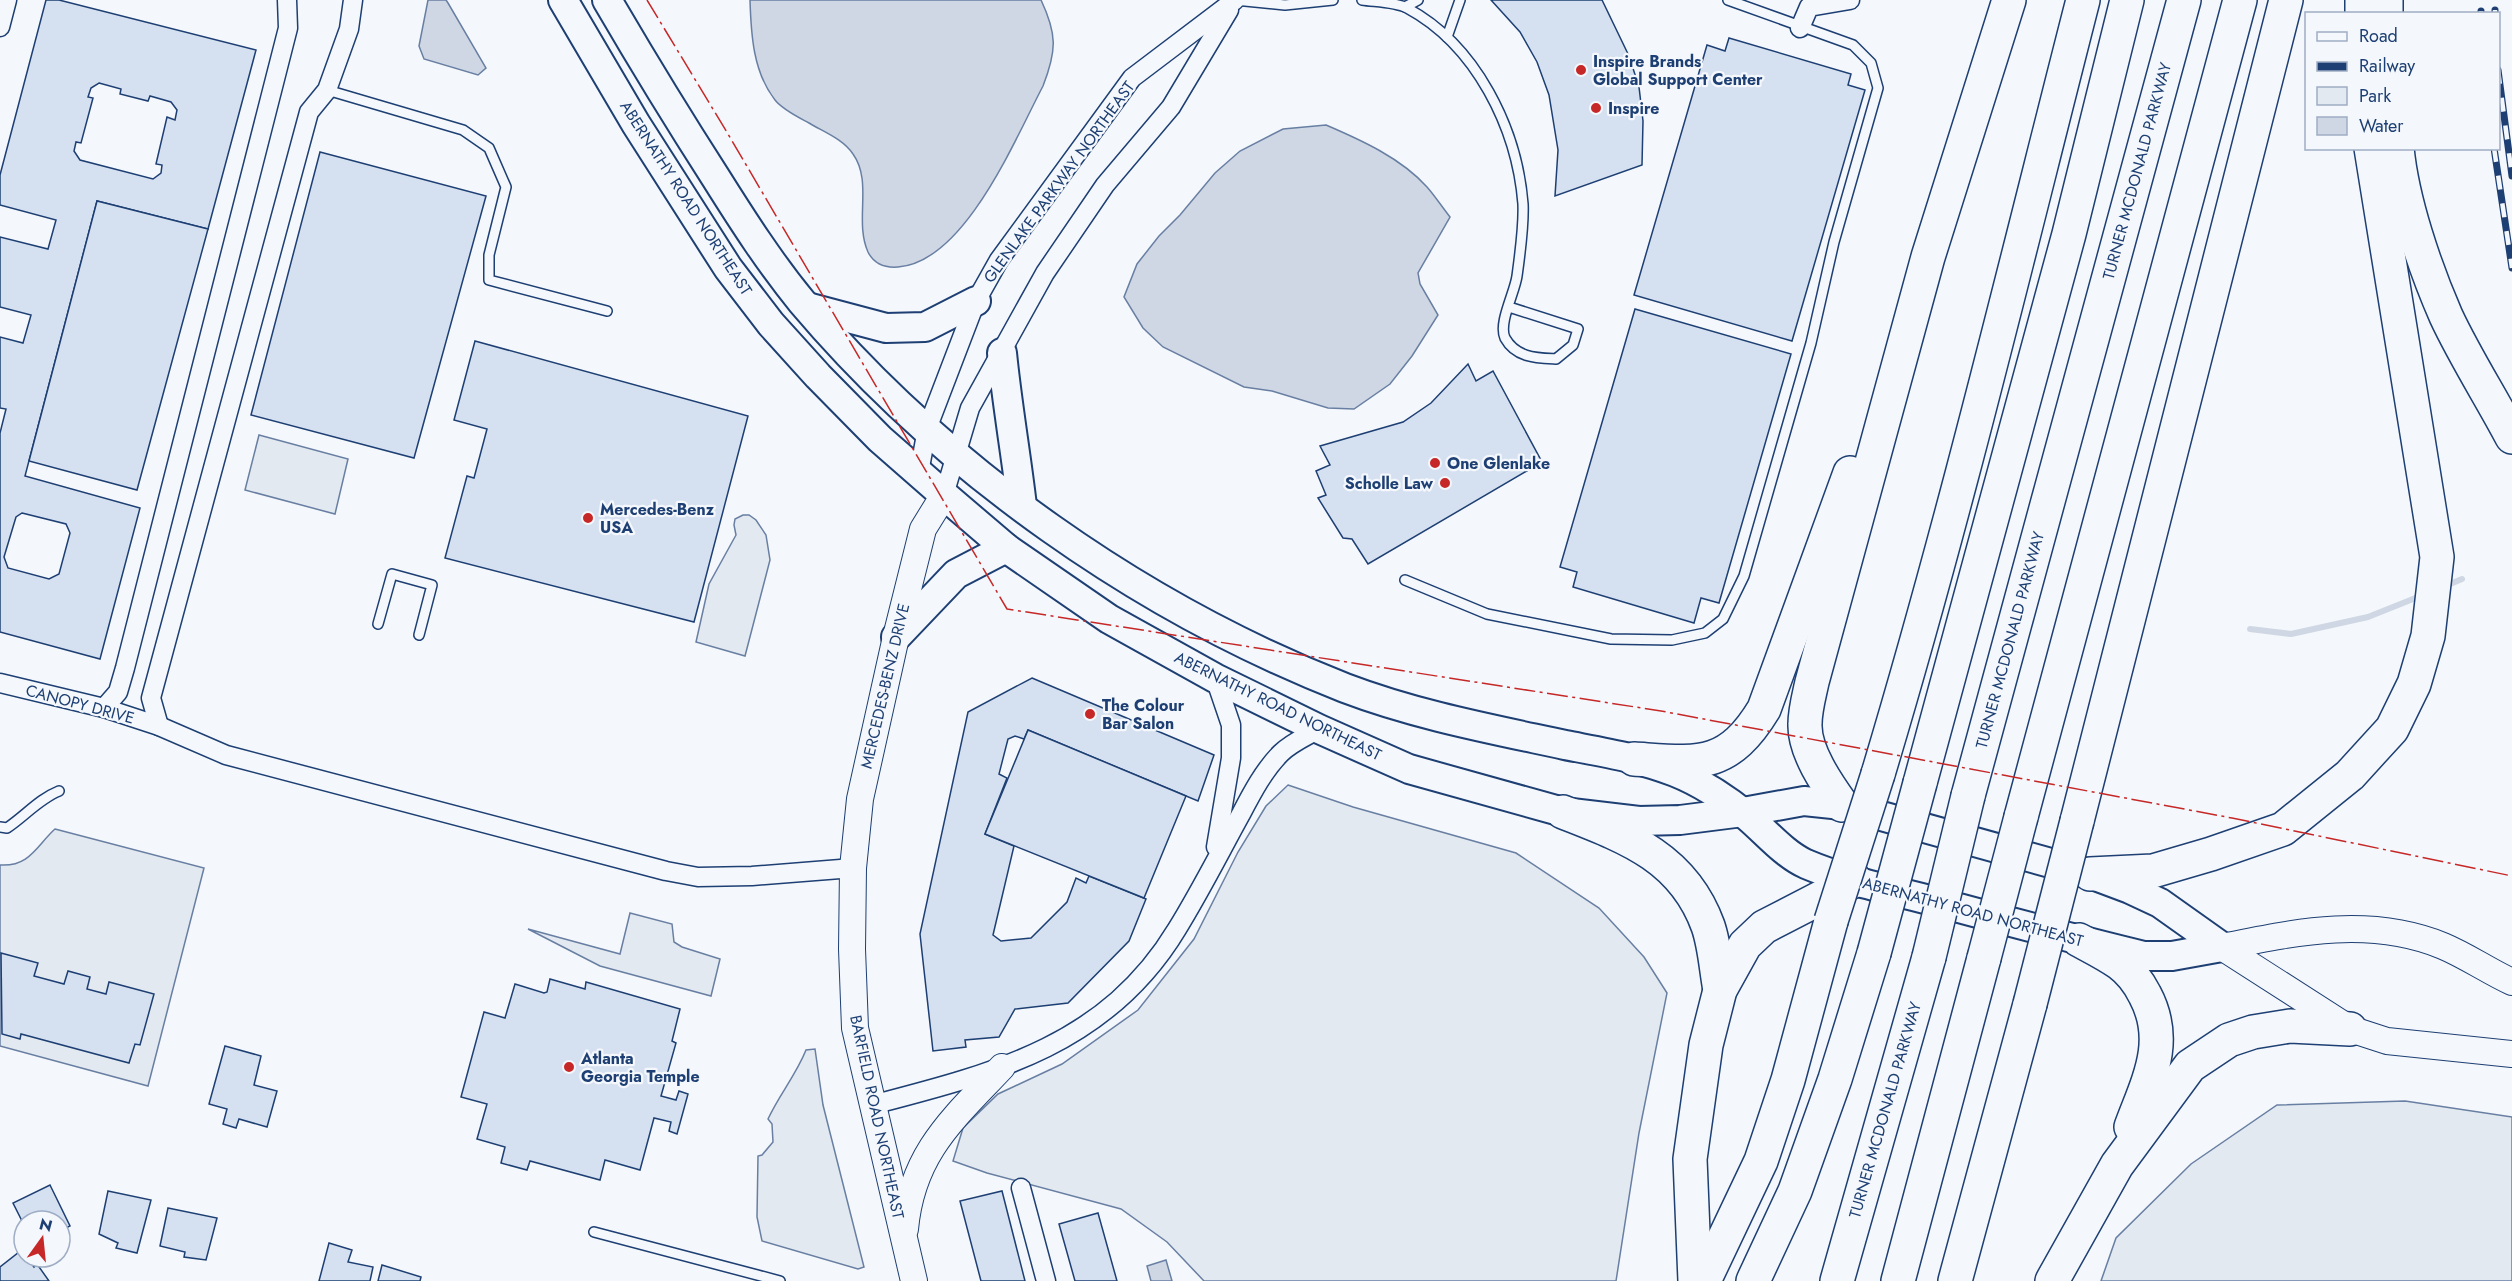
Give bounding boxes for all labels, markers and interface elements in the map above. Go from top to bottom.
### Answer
legend [2305,12,2500,150]
text: Road [2359,23,2398,49]
place label: Inspire Brands Global Support Center [1593,50,1763,91]
text: Railway [2359,53,2415,79]
street label: TURNER MCDONALD PARKWAY [2097,60,2177,282]
marker: Inspire Brands Global Support Center [1574,63,1588,77]
street label: GLENLAKE PARKWAY NORTHEAST [978,76,1140,288]
text: Park [2359,83,2391,109]
street label: ABERNATHY ROAD NORTHEAST [614,96,758,300]
place label: Inspire [1608,97,1659,120]
marker: Inspire [1589,101,1603,115]
text: Water [2359,113,2404,139]
place label: One Glenlake [1447,452,1550,475]
marker: One Glenlake [1428,456,1442,470]
place label: Scholle Law [1345,472,1434,495]
marker: Scholle Law [1438,476,1452,490]
place label: Mercedes-Benz USA [600,498,715,539]
marker: Mercedes-Benz USA [581,511,595,525]
street label: TURNER MCDONALD PARKWAY [1970,529,2050,751]
street label: MERCEDES-BENZ DRIVE [855,601,915,771]
street label: ABERNATHY ROAD NORTHEAST [1171,646,1386,766]
street label: CANOPY DRIVE [23,678,137,730]
place label: The Colour Bar Salon [1102,694,1185,735]
marker: The Colour Bar Salon [1083,707,1097,721]
street label: ABERNATHY ROAD NORTHEAST [1860,871,2086,953]
street label: TURNER MCDONALD PARKWAY [1843,999,1927,1221]
street label: BARFIELD ROAD NORTHEAST [844,1013,910,1221]
place label: Atlanta Georgia Temple [580,1047,700,1088]
marker: Atlanta Georgia Temple [562,1060,576,1074]
north arrow [12,1209,72,1269]
text: N [37,1212,55,1238]

